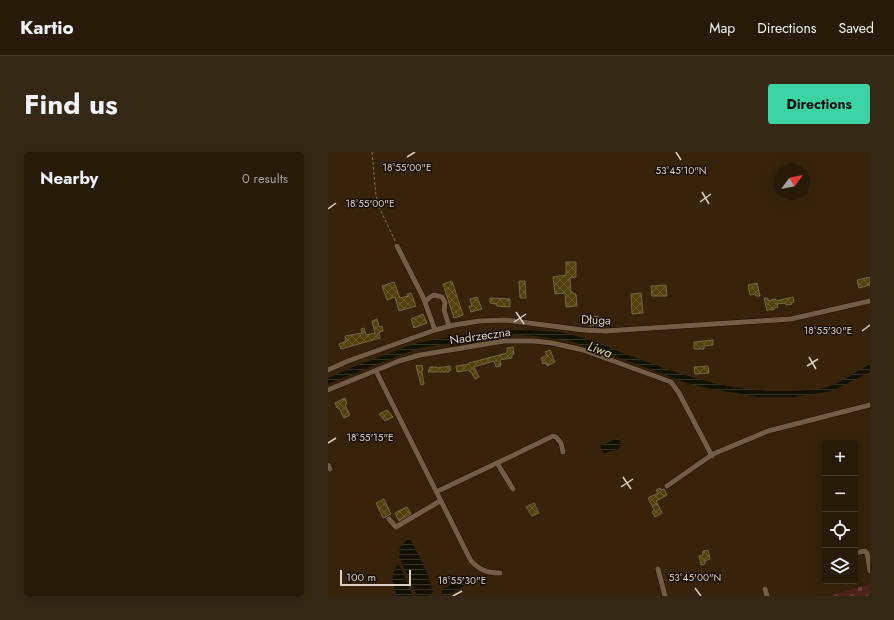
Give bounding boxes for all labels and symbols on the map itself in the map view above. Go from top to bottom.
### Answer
text: 18°55'00"E [382,160,432,175]
text: 53°45'10"N [655,163,707,178]
north arrow [774,164,810,200]
text: 18°55'00"E [345,196,395,211]
street label: Długa [581,310,611,330]
street label: Nadrzeczna [448,323,512,349]
text: 18°55'30"E [804,323,852,338]
water label: Liwa [585,336,615,363]
text: 18°55'15"E [346,430,394,445]
scale bar [340,568,411,587]
text: 53°45'00"N [669,570,721,585]
text: 18°55'30"E [438,573,486,588]

